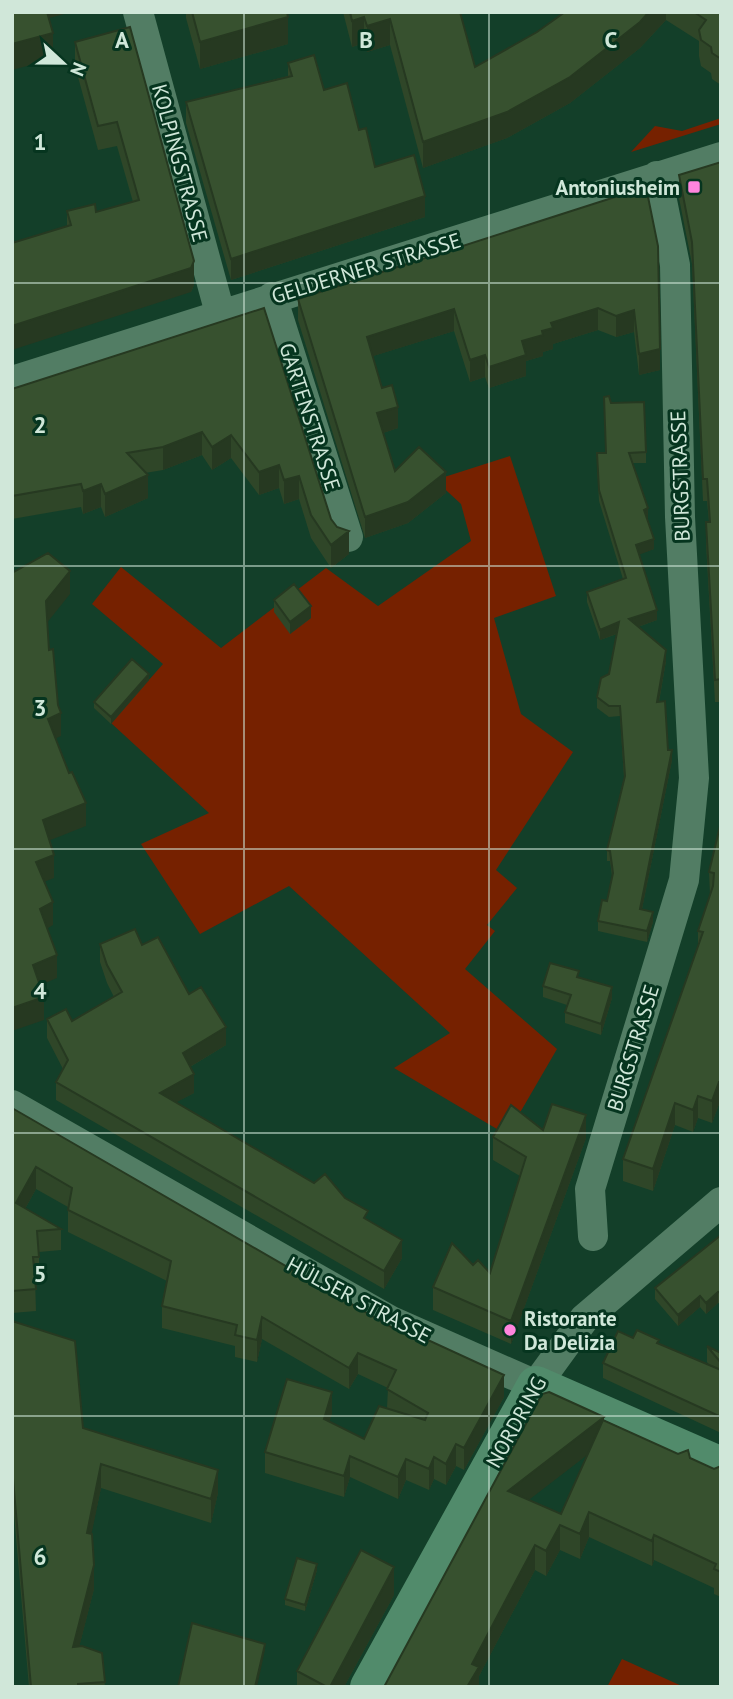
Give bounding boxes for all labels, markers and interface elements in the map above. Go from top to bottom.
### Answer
text: A [115,25,129,54]
text: B [359,25,373,54]
text: C [605,25,618,54]
north arrow [28,28,98,98]
text: N [65,59,92,80]
street label: KOLPINGSTRASSE [146,81,214,245]
text: 1 [33,127,47,156]
place label: Antoniusheim [555,174,680,201]
marker: Antoniusheim [686,179,702,195]
street label: GELDERNER STRASSE [268,226,464,310]
street label: GARTENSTRASSE [273,340,347,494]
text: 2 [33,410,47,439]
street label: BURGSTRASSE [664,410,696,542]
text: 3 [33,693,47,722]
text: 4 [33,976,47,1005]
street label: BURGSTRASSE [601,981,665,1115]
street label: HÜLSER STRASSE [282,1251,436,1349]
text: 5 [33,1259,47,1288]
place label: Ristorante Da Delizia [524,1305,617,1356]
marker: Ristorante Da Delizia [502,1322,518,1338]
street label: NORDRING [480,1372,552,1472]
text: 6 [33,1542,47,1571]

